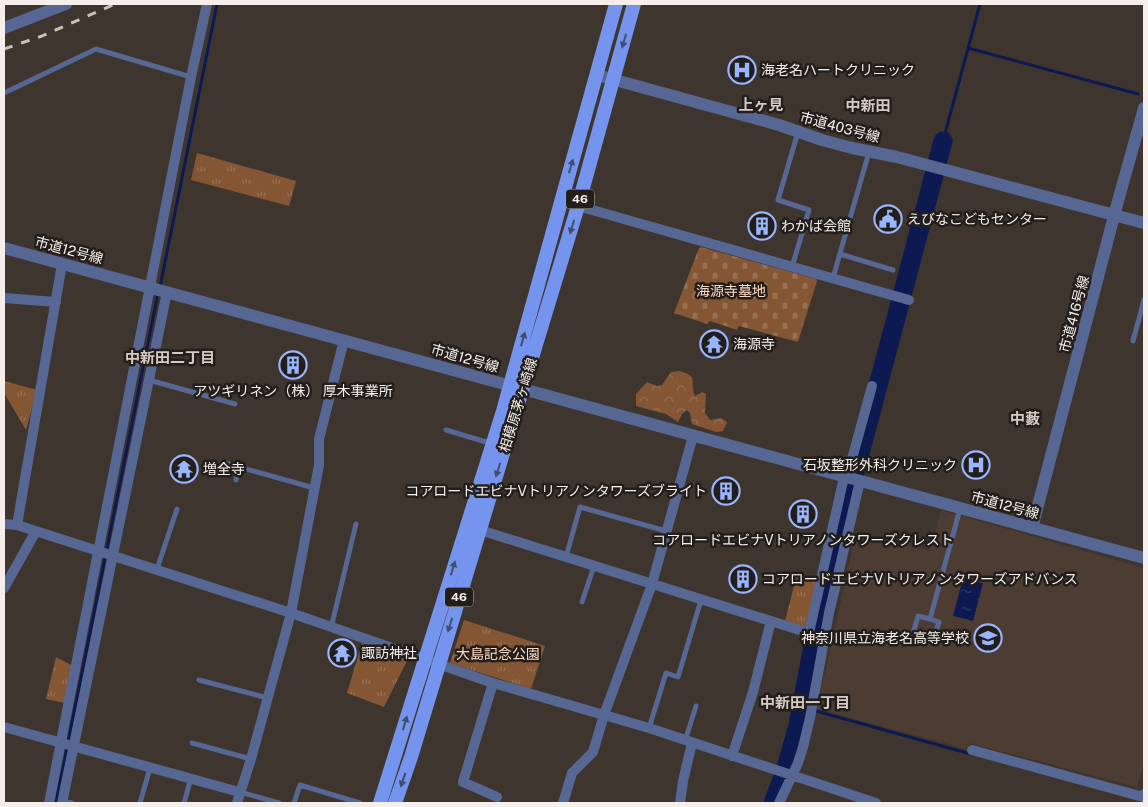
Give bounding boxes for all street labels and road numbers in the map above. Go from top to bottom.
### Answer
street label: 市道403号線 [798,109,882,145]
road number: 46 [566,190,594,208]
street label: 市道12号線 [33,233,105,267]
street label: 市道416号線 [1056,274,1092,354]
street label: 市道12号線 [429,341,501,375]
street label: 相模原茅ヶ崎線 [496,356,540,454]
street label: 市道12号線 [969,488,1041,522]
road number: 46 [445,588,473,606]

